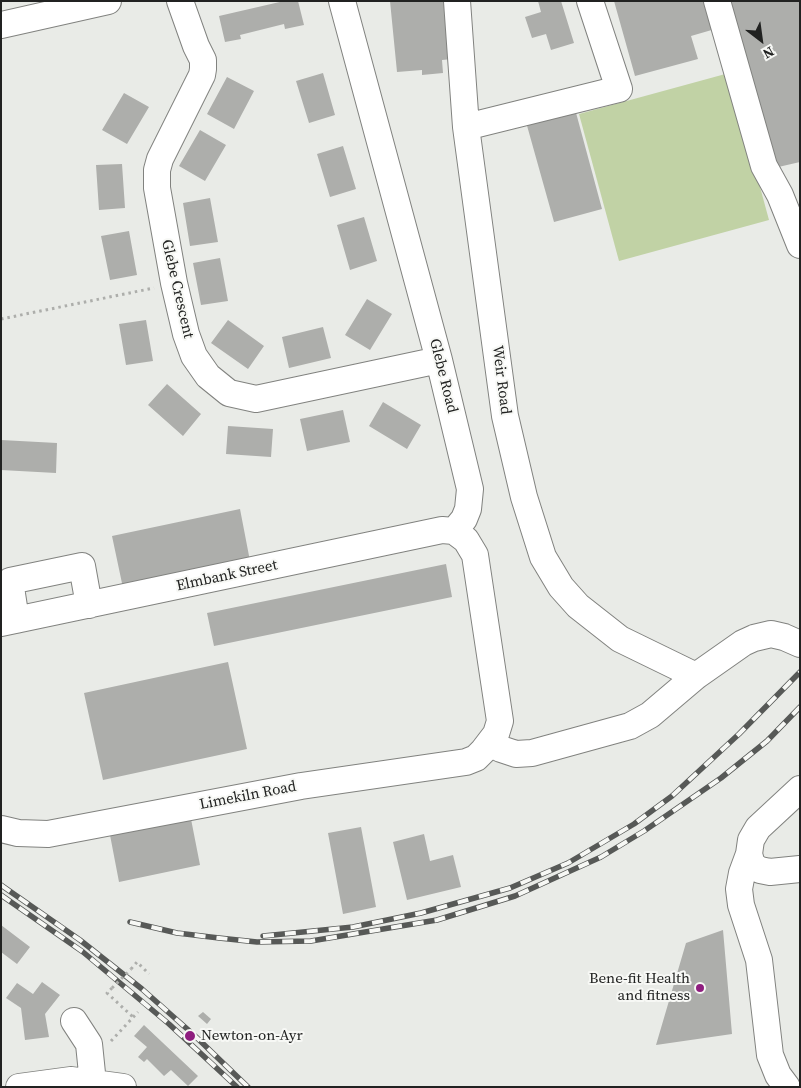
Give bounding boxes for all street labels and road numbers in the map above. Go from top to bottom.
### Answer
street label: Glebe Crescent [157,238,197,340]
street label: Glebe Road [425,337,461,415]
street label: Weir Road [488,345,514,415]
street label: Elmbank Street [175,557,279,595]
street label: Limekiln Road [198,778,298,814]

